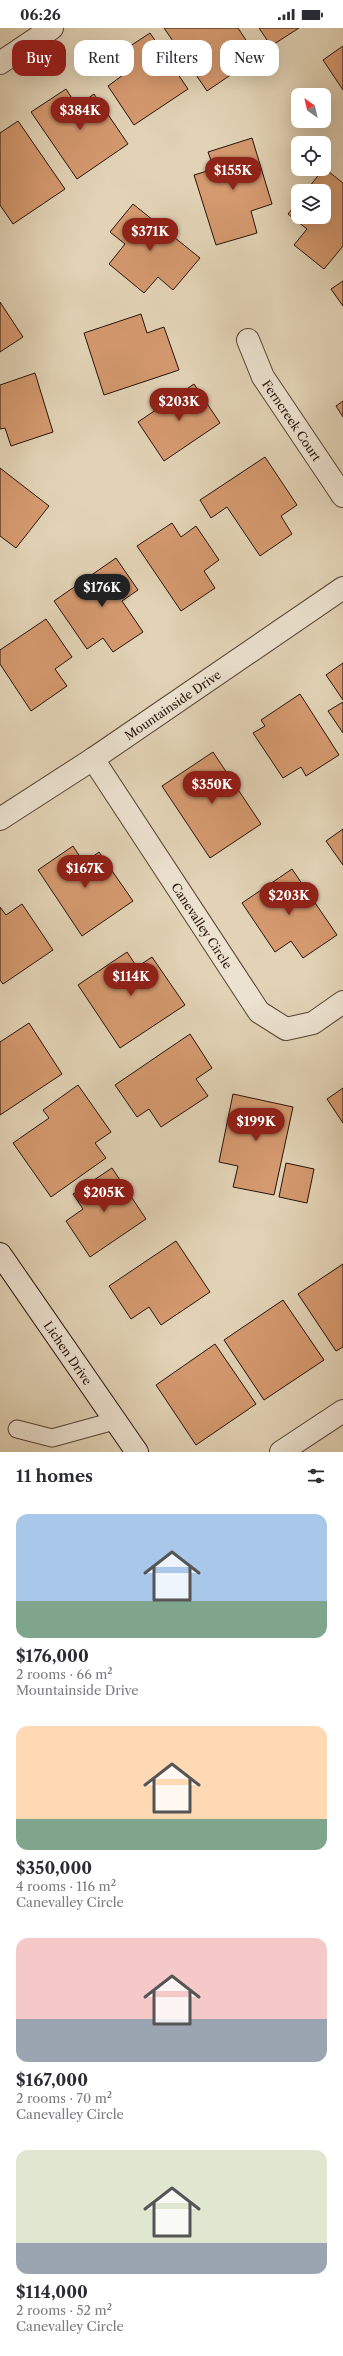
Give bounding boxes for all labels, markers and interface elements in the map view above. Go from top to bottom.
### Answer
text: 06:26 [20,5,61,24]
chip: Buy [12,40,66,76]
chip: Rent [74,40,134,76]
chip: Filters [142,40,212,76]
chip: New [220,40,279,76]
north arrow [291,88,331,128]
map controls [291,88,331,224]
pin: $384K [52,97,108,131]
text: $384K [60,102,100,118]
button: locate [291,136,331,176]
pin: $155K [205,157,261,191]
text: $155K [214,162,252,178]
button: layers [291,184,331,224]
pin: $371K [122,218,178,252]
text: $371K [131,223,169,239]
street label: Ferncreek Court [259,377,325,464]
pin: $203K [151,388,207,422]
text: $203K [159,393,199,409]
pin: $176K [74,574,130,608]
text: $176K [83,579,121,595]
street label: Mountainside Drive [122,666,224,743]
pin: $350K [184,771,240,805]
text: $350K [192,776,232,792]
pin: $167K [57,855,113,889]
text: $167K [66,860,104,876]
street label: Canevalley Circle [169,880,236,971]
pin: $203K [261,882,317,916]
text: $203K [269,887,309,903]
pin: $114K [103,963,159,997]
text: $114K [112,968,150,984]
pin: $199K [228,1108,284,1142]
text: $199K [236,1113,276,1129]
pin: $205K [76,1179,132,1213]
text: $205K [84,1184,124,1200]
street label: Lichen Drive [41,1318,96,1388]
icon: filters [305,1465,327,1487]
text: 11 homes [16,1466,93,1486]
icon: home [136,1540,208,1612]
text: $176,000 [16,1646,89,1666]
text: 2 rooms · 66 m² [16,1666,113,1682]
text: Mountainside Drive [16,1682,139,1698]
icon: home [136,1752,208,1824]
text: $350,000 [16,1858,92,1878]
text: 4 rooms · 116 m² [16,1878,116,1894]
text: Canevalley Circle [16,1894,124,1910]
icon: home [136,1964,208,2036]
text: $167,000 [16,2070,88,2090]
text: 2 rooms · 70 m² [16,2090,112,2106]
text: Canevalley Circle [16,2106,124,2122]
icon: home [136,2176,208,2248]
text: $114,000 [16,2282,88,2302]
text: 2 rooms · 52 m² [16,2302,112,2318]
text: Canevalley Circle [16,2318,124,2334]

